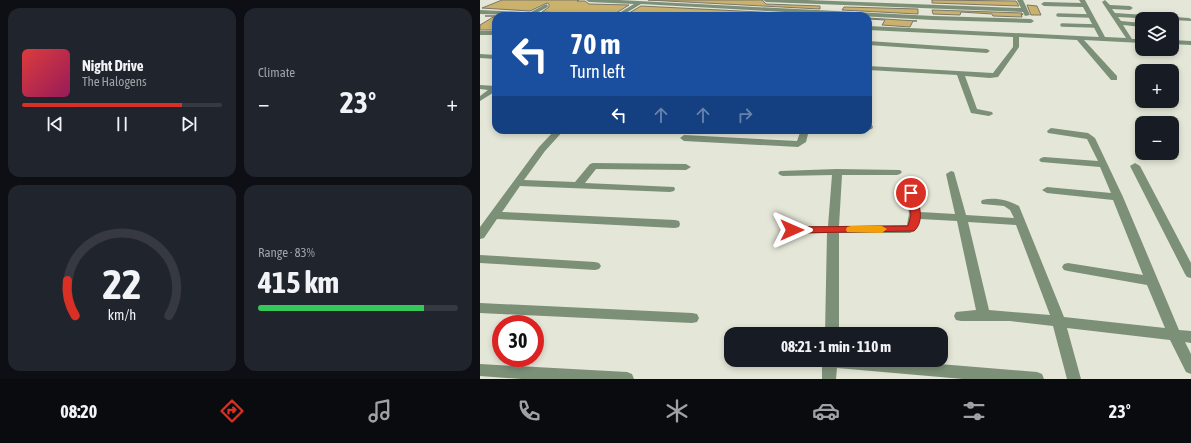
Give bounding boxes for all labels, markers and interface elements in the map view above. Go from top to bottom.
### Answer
map controls [1135,12,1179,160]
button: layers [1135,12,1179,56]
icon: left [504,28,556,80]
text: 70 m [570,28,620,60]
text: Night Drive [82,57,144,74]
text: Turn left [570,61,625,82]
button: + [1135,64,1179,108]
text: Climate [258,65,295,80]
text: The Halogens [82,74,147,89]
text: 23° [340,85,376,119]
text: − [258,90,269,116]
text: + [447,90,458,116]
icon: left [608,104,630,126]
icon: ahead [650,104,672,126]
icon: ahead [692,104,714,126]
icon: right [734,104,756,126]
icon: previous [44,113,66,135]
icon: pause [111,113,133,135]
icon: next [178,113,200,135]
button: − [1135,116,1179,160]
pin [894,176,928,210]
icon: arrive [900,182,922,204]
position arrow [771,209,813,251]
text: Range · 83% [258,245,315,260]
text: 22 [102,260,142,308]
text: 415 km [258,265,339,299]
text: km/h [108,306,136,322]
speed limit sign: 30 [492,315,544,367]
text: 08:21 · 1 min · 110 m [781,338,891,355]
icon: directions [218,397,246,425]
icon: music [366,397,394,425]
icon: phone [515,397,543,425]
icon: climate [663,397,691,425]
icon: car [812,397,840,425]
icon: filters [960,397,988,425]
text: 08:20 [60,401,97,422]
text: 23° [1109,401,1131,422]

